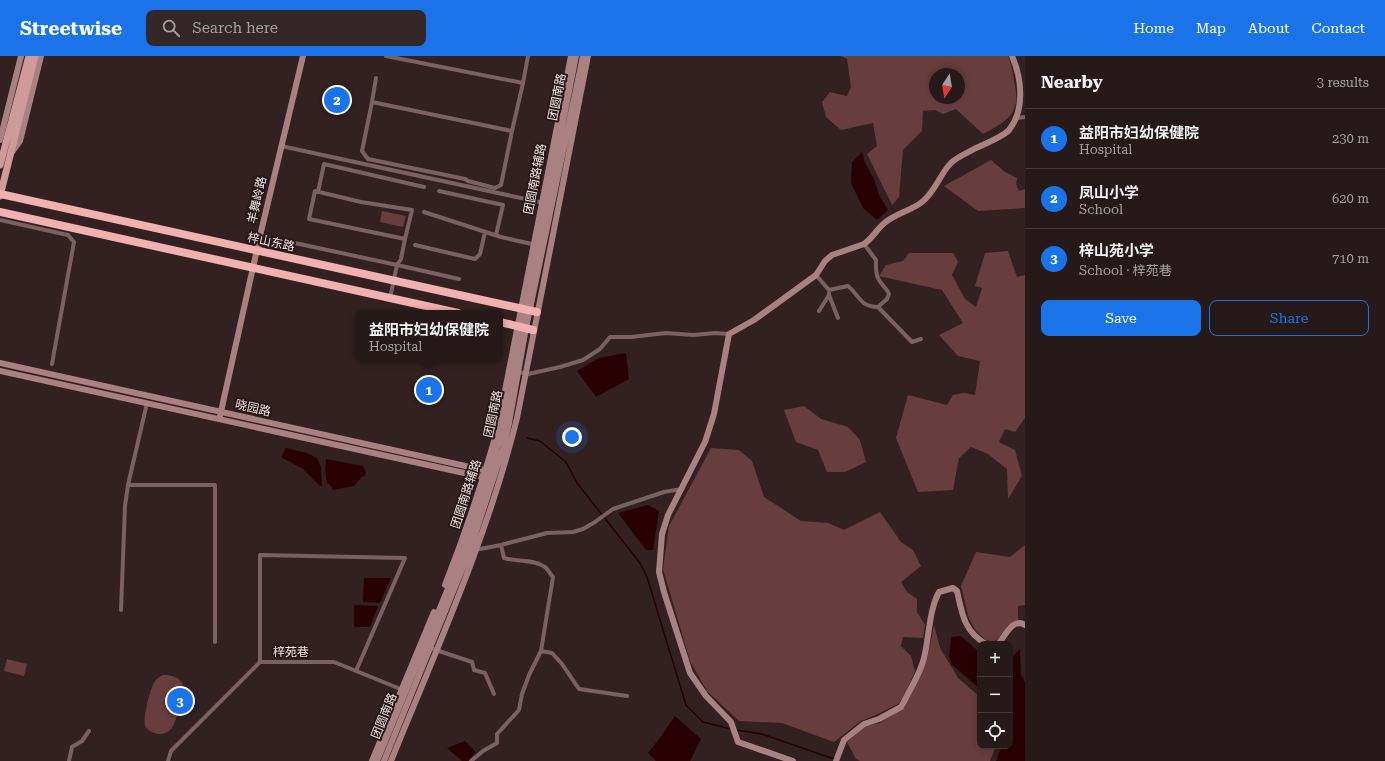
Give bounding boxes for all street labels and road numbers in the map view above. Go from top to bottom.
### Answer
street label: 团圆南路 [546,72,568,122]
street label: 团圆南路辅路 [521,142,549,216]
street label: 羊舞岭路 [245,175,269,225]
street label: 梓山东路 [246,230,296,254]
street label: 团圆南路 [481,389,505,439]
street label: 晓园路 [234,397,272,419]
street label: 团圆南路辅路 [448,458,484,530]
street label: 梓苑巷 [273,645,309,659]
street label: 团圆南路 [369,691,399,741]

